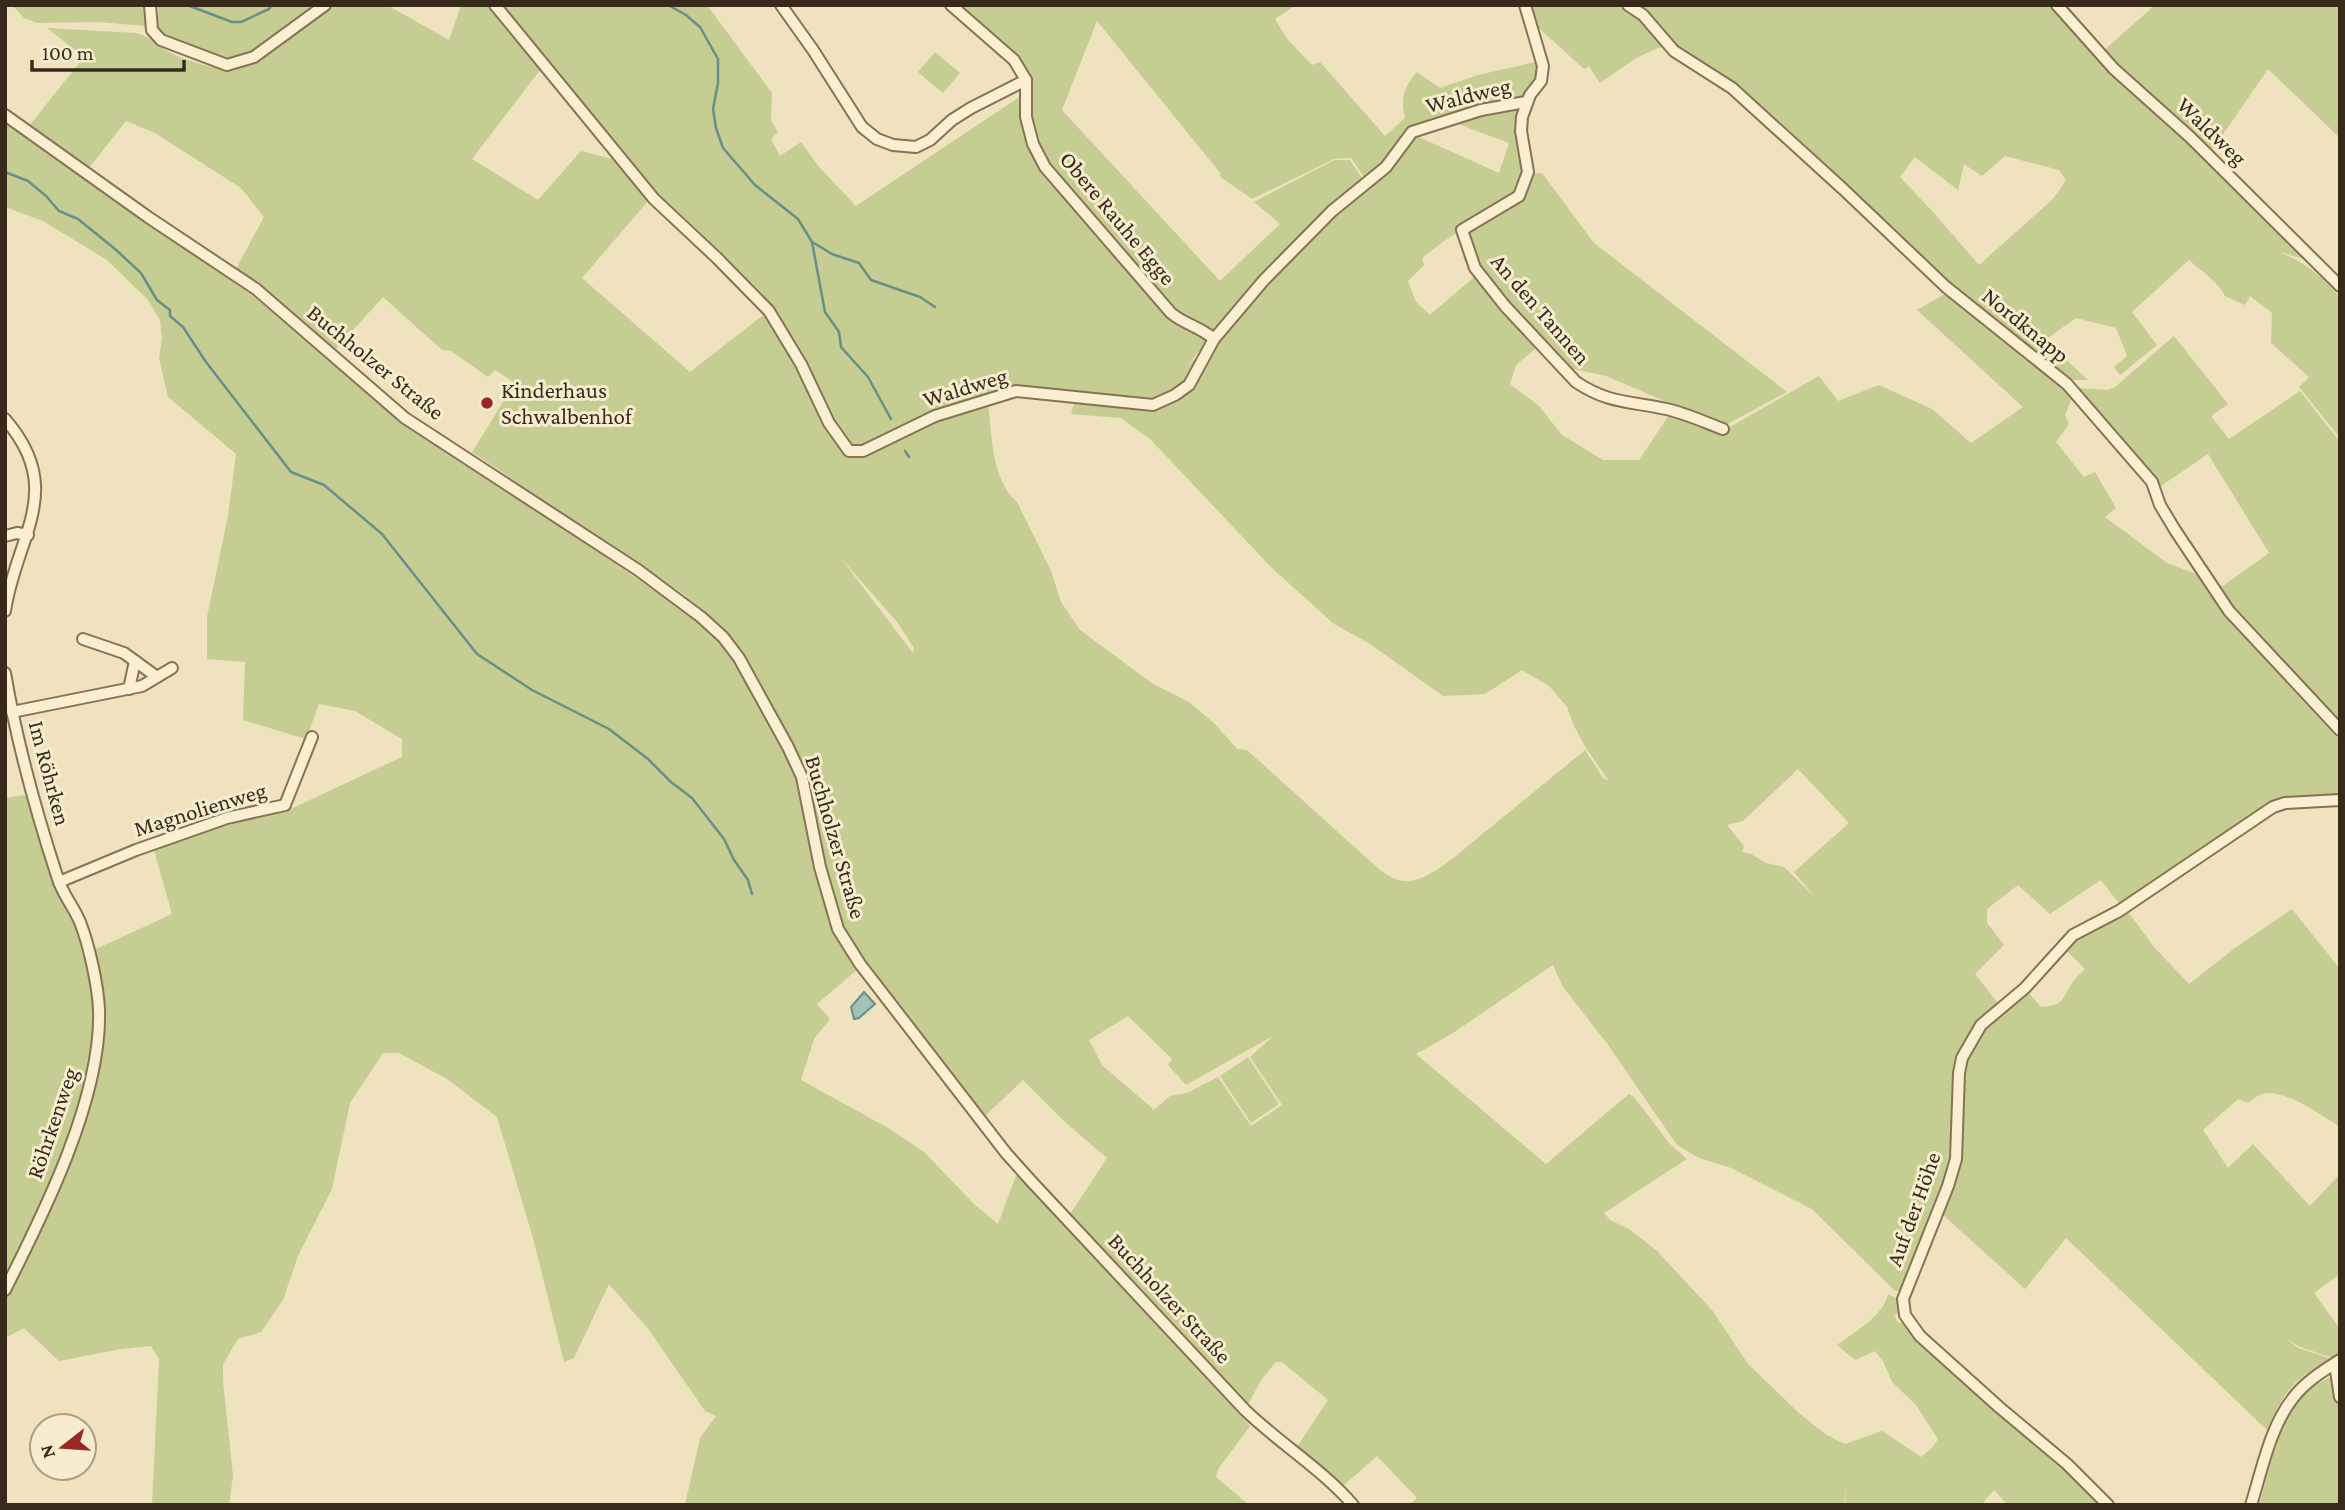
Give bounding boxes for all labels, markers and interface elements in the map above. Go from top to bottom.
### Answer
scale bar [32,28,184,72]
text: 100 m [42,41,94,65]
street label: Waldweg [1423,72,1513,118]
street label: Waldweg [2172,91,2252,171]
street label: Obere Rauhe Egge [1055,146,1181,290]
street label: An den Tannen [1486,248,1596,370]
street label: Nordknapp [1977,282,2075,368]
street label: Buchholzer Straße [302,299,450,425]
street label: Waldweg [920,362,1010,412]
place label: Kinderhaus Schwalbenhof [501,377,633,429]
marker: Kinderhaus Schwalbenhof [479,395,495,411]
street label: Im Röhrken [24,718,76,828]
street label: Buchholzer Straße [800,752,872,922]
street label: Magnolienweg [131,777,269,841]
street label: Röhrkenweg [21,1064,83,1182]
street label: Auf der Höhe [1880,1148,1946,1270]
street label: Buchholzer Straße [1103,1228,1237,1368]
north arrow [28,1412,98,1482]
text: N [35,1443,59,1461]

